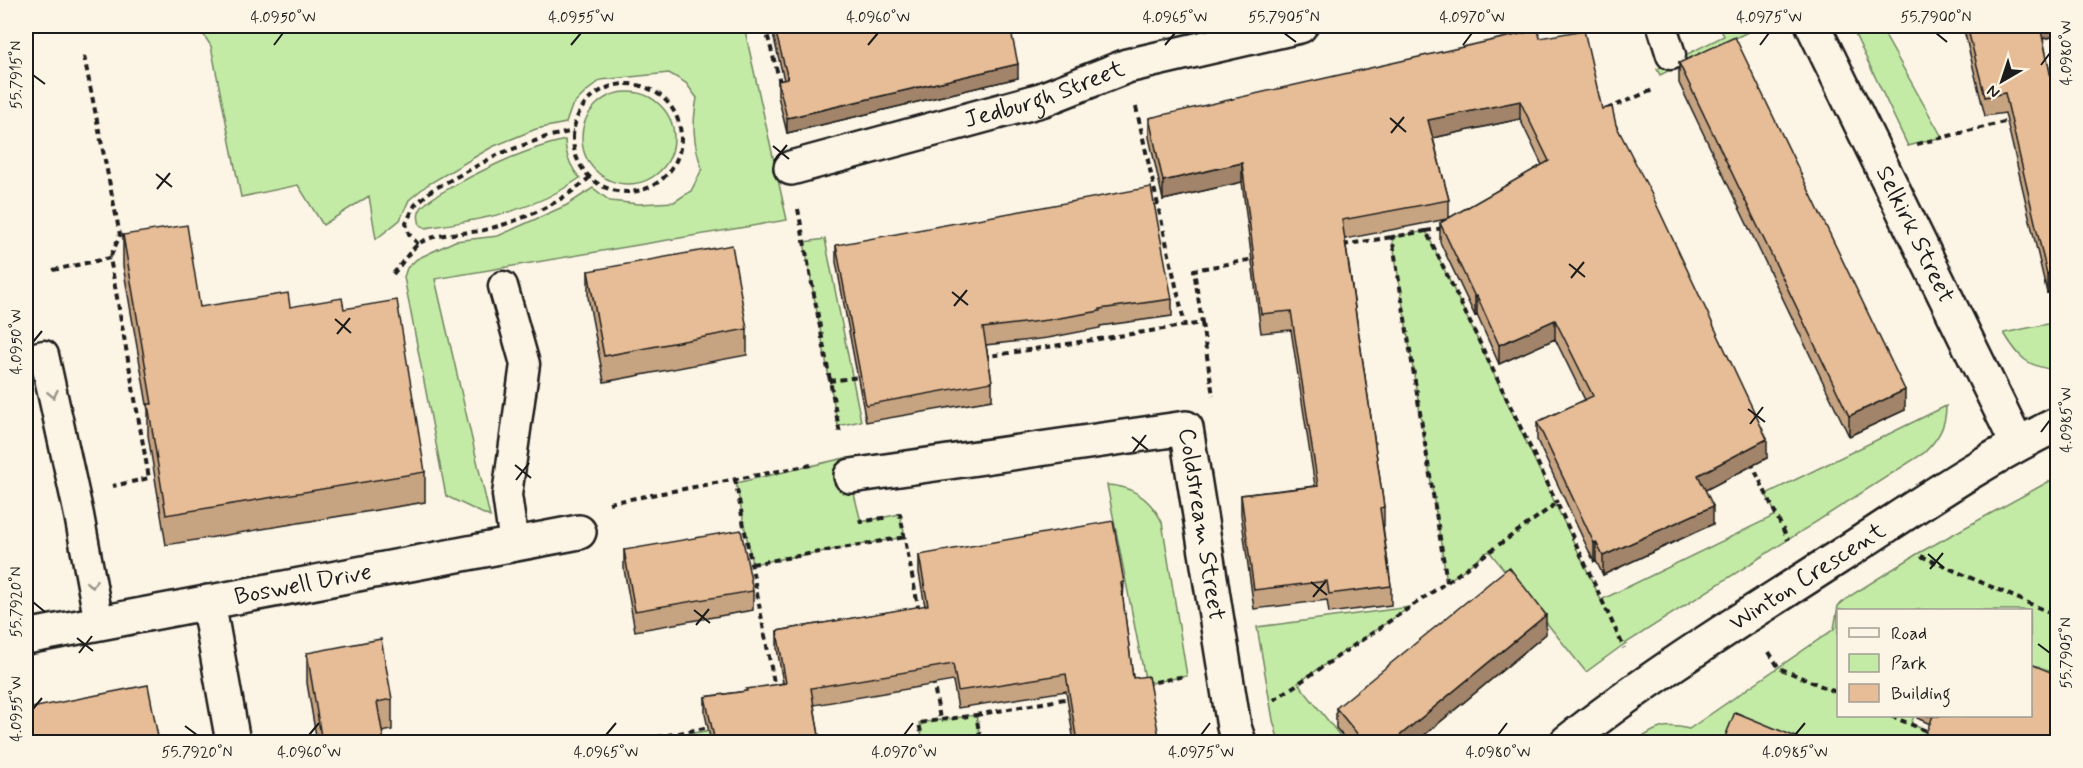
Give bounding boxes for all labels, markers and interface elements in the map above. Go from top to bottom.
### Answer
text: 4.0950°W [251,8,315,28]
text: 4.0955°W [548,8,614,28]
text: 4.0960°W [846,8,910,28]
text: 4.0965°W [1143,8,1207,28]
text: 55.7905°N [1248,8,1320,28]
text: 4.0970°W [1439,8,1505,28]
text: 4.0975°W [1736,8,1802,28]
text: 55.7900°N [1900,8,1972,28]
text: 4.0980°W [2057,21,2077,85]
text: 55.7915°N [7,41,27,109]
north arrow [1972,51,2032,111]
street label: Jedburgh Street [961,53,1129,136]
text: N [1983,80,2004,103]
street label: Selkirk Street [1868,161,1962,308]
text: 4.0950°W [7,310,27,374]
text: 4.0985°W [2057,387,2077,453]
one-way arrow [46,388,59,398]
street label: Coldstream Street [1171,426,1232,623]
street label: Winton Crescent [1724,515,1891,638]
street label: Boswell Drive [232,556,374,613]
text: 55.7920°N [7,567,27,637]
one-way arrow [85,579,98,589]
legend [1837,609,2032,717]
text: 55.7905°N [2057,617,2077,689]
text: Road [1891,622,1927,646]
text: Park [1891,652,1927,676]
text: 4.0955°W [7,676,27,742]
text: Building [1891,682,1951,708]
text: 55.7920°N [162,743,232,763]
text: 4.0960°W [277,743,341,763]
text: 4.0965°W [574,743,638,763]
text: 4.0970°W [871,743,937,763]
text: 4.0975°W [1168,743,1234,763]
text: 4.0980°W [1466,743,1530,763]
text: 4.0985°W [1762,743,1828,763]

